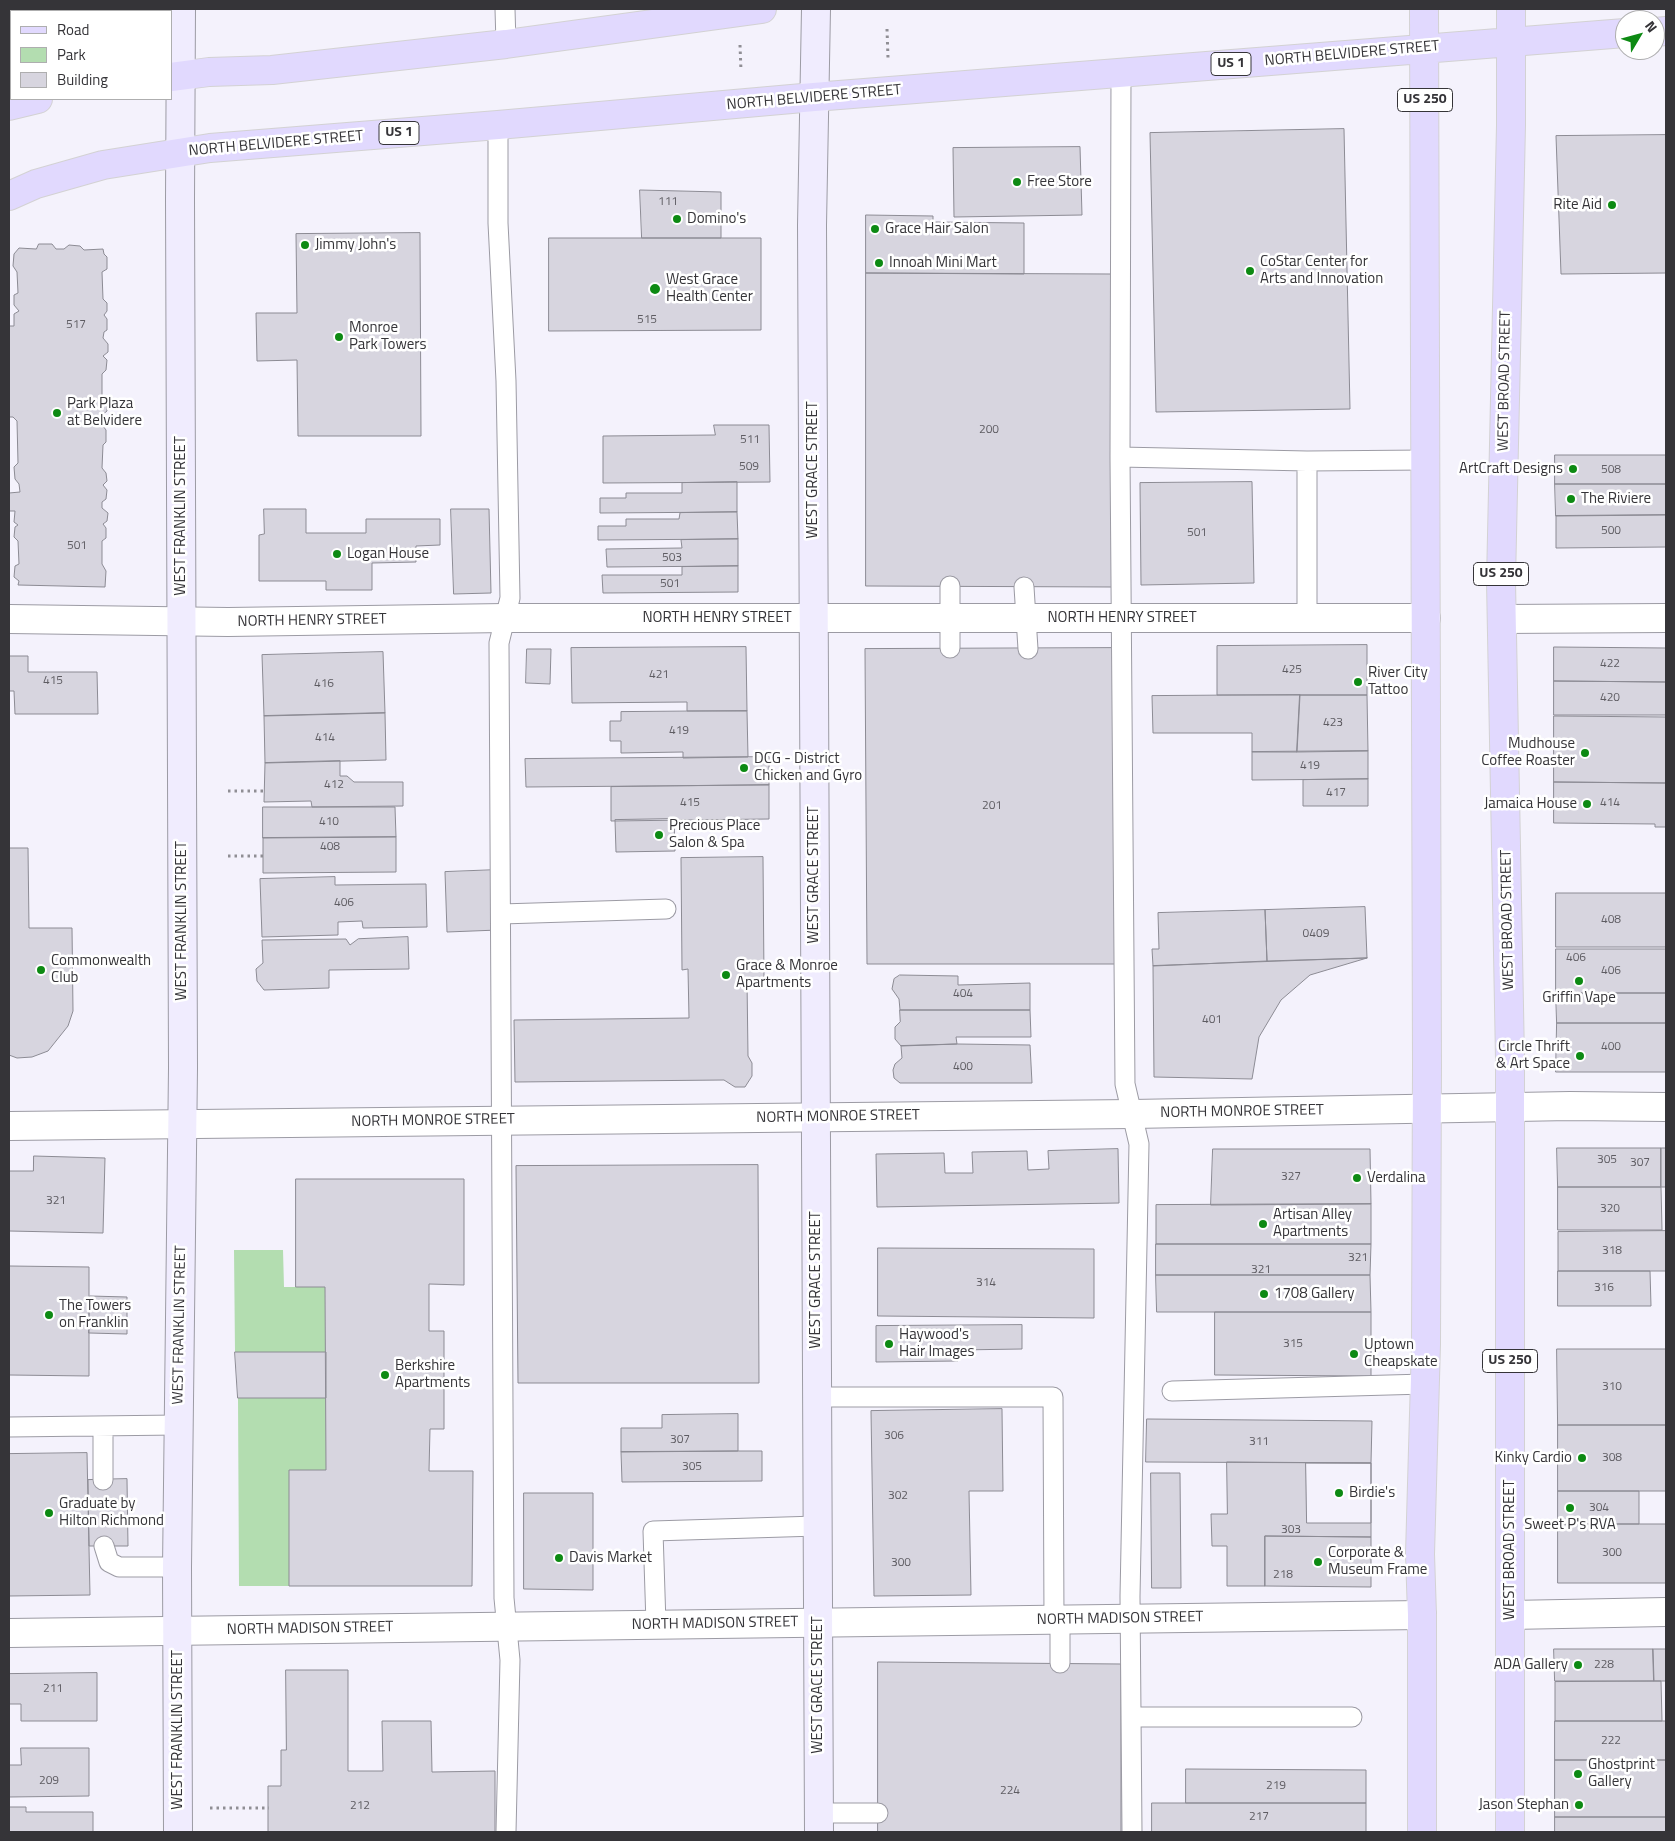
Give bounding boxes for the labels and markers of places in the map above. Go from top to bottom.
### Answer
place label: Free Store [1027,173,1092,191]
marker: Free Store [1011,176,1023,188]
place label: Rite Aid [1553,196,1602,214]
marker: Rite Aid [1606,199,1618,211]
place label: Domino's [687,210,746,228]
marker: Domino's [671,213,683,225]
place label: Grace Hair Salon [885,220,989,238]
marker: Grace Hair Salon [869,223,881,235]
place label: Jimmy John's [315,236,396,254]
marker: Jimmy John's [299,239,311,251]
place label: CoStar Center for Arts and Innovation [1260,253,1383,288]
place label: Innoah Mini Mart [889,254,997,272]
marker: Innoah Mini Mart [873,257,885,269]
marker: CoStar Center for Arts and Innovation [1244,265,1256,277]
place label: West Grace Health Center [666,271,753,306]
marker: West Grace Health Center [648,282,662,296]
place label: Monroe Park Towers [349,319,426,354]
marker: Monroe Park Towers [333,331,345,343]
place label: Park Plaza at Belvidere [67,395,142,430]
marker: Park Plaza at Belvidere [51,407,63,419]
place label: ArtCraft Designs [1459,460,1563,478]
marker: ArtCraft Designs [1567,463,1579,475]
place label: The Riviere [1581,490,1651,508]
marker: The Riviere [1565,493,1577,505]
place label: Logan House [347,545,429,563]
marker: Logan House [331,548,343,560]
place label: River City Tattoo [1368,664,1428,699]
marker: River City Tattoo [1352,676,1364,688]
place label: Mudhouse Coffee Roaster [1481,735,1575,770]
marker: Mudhouse Coffee Roaster [1579,747,1591,759]
place label: DCG - District Chicken and Gyro [754,750,862,785]
marker: DCG - District Chicken and Gyro [738,762,750,774]
place label: Jamaica House [1484,795,1577,813]
marker: Jamaica House [1581,798,1593,810]
place label: Precious Place Salon & Spa [669,817,760,852]
marker: Precious Place Salon & Spa [653,829,665,841]
place label: Commonwealth Club [51,952,151,987]
place label: Grace & Monroe Apartments [736,957,838,992]
marker: Commonwealth Club [35,964,47,976]
marker: Grace & Monroe Apartments [720,969,732,981]
marker: Griffin Vape [1573,975,1585,987]
place label: Griffin Vape [1542,989,1616,1007]
place label: Circle Thrift & Art Space [1496,1038,1570,1073]
marker: Circle Thrift & Art Space [1574,1050,1586,1062]
place label: Verdalina [1367,1169,1426,1187]
marker: Verdalina [1351,1172,1363,1184]
place label: Artisan Alley Apartments [1273,1206,1352,1241]
marker: Artisan Alley Apartments [1257,1218,1269,1230]
place label: 1708 Gallery [1274,1285,1355,1303]
marker: 1708 Gallery [1258,1288,1270,1300]
place label: The Towers on Franklin [59,1297,131,1332]
marker: The Towers on Franklin [43,1309,55,1321]
place label: Haywood's Hair Images [899,1326,974,1361]
place label: Uptown Cheapskate [1364,1336,1438,1371]
marker: Haywood's Hair Images [883,1338,895,1350]
marker: Uptown Cheapskate [1348,1348,1360,1360]
place label: Berkshire Apartments [395,1357,470,1392]
marker: Berkshire Apartments [379,1369,391,1381]
place label: Kinky Cardio [1495,1449,1572,1467]
marker: Kinky Cardio [1576,1452,1588,1464]
place label: Birdie's [1349,1484,1395,1502]
marker: Birdie's [1333,1487,1345,1499]
place label: Graduate by Hilton Richmond [59,1495,164,1530]
marker: Sweet P's RVA [1564,1502,1576,1514]
marker: Graduate by Hilton Richmond [43,1507,55,1519]
place label: Sweet P's RVA [1524,1516,1616,1534]
place label: Corporate & Museum Frame [1328,1544,1427,1579]
place label: Davis Market [569,1549,652,1567]
marker: Davis Market [553,1552,565,1564]
marker: Corporate & Museum Frame [1312,1556,1324,1568]
place label: ADA Gallery [1494,1656,1568,1674]
marker: ADA Gallery [1572,1659,1584,1671]
place label: Ghostprint Gallery [1588,1756,1655,1791]
marker: Ghostprint Gallery [1572,1768,1584,1780]
place label: Jason Stephan [1479,1796,1569,1814]
marker: Jason Stephan [1573,1799,1585,1811]

